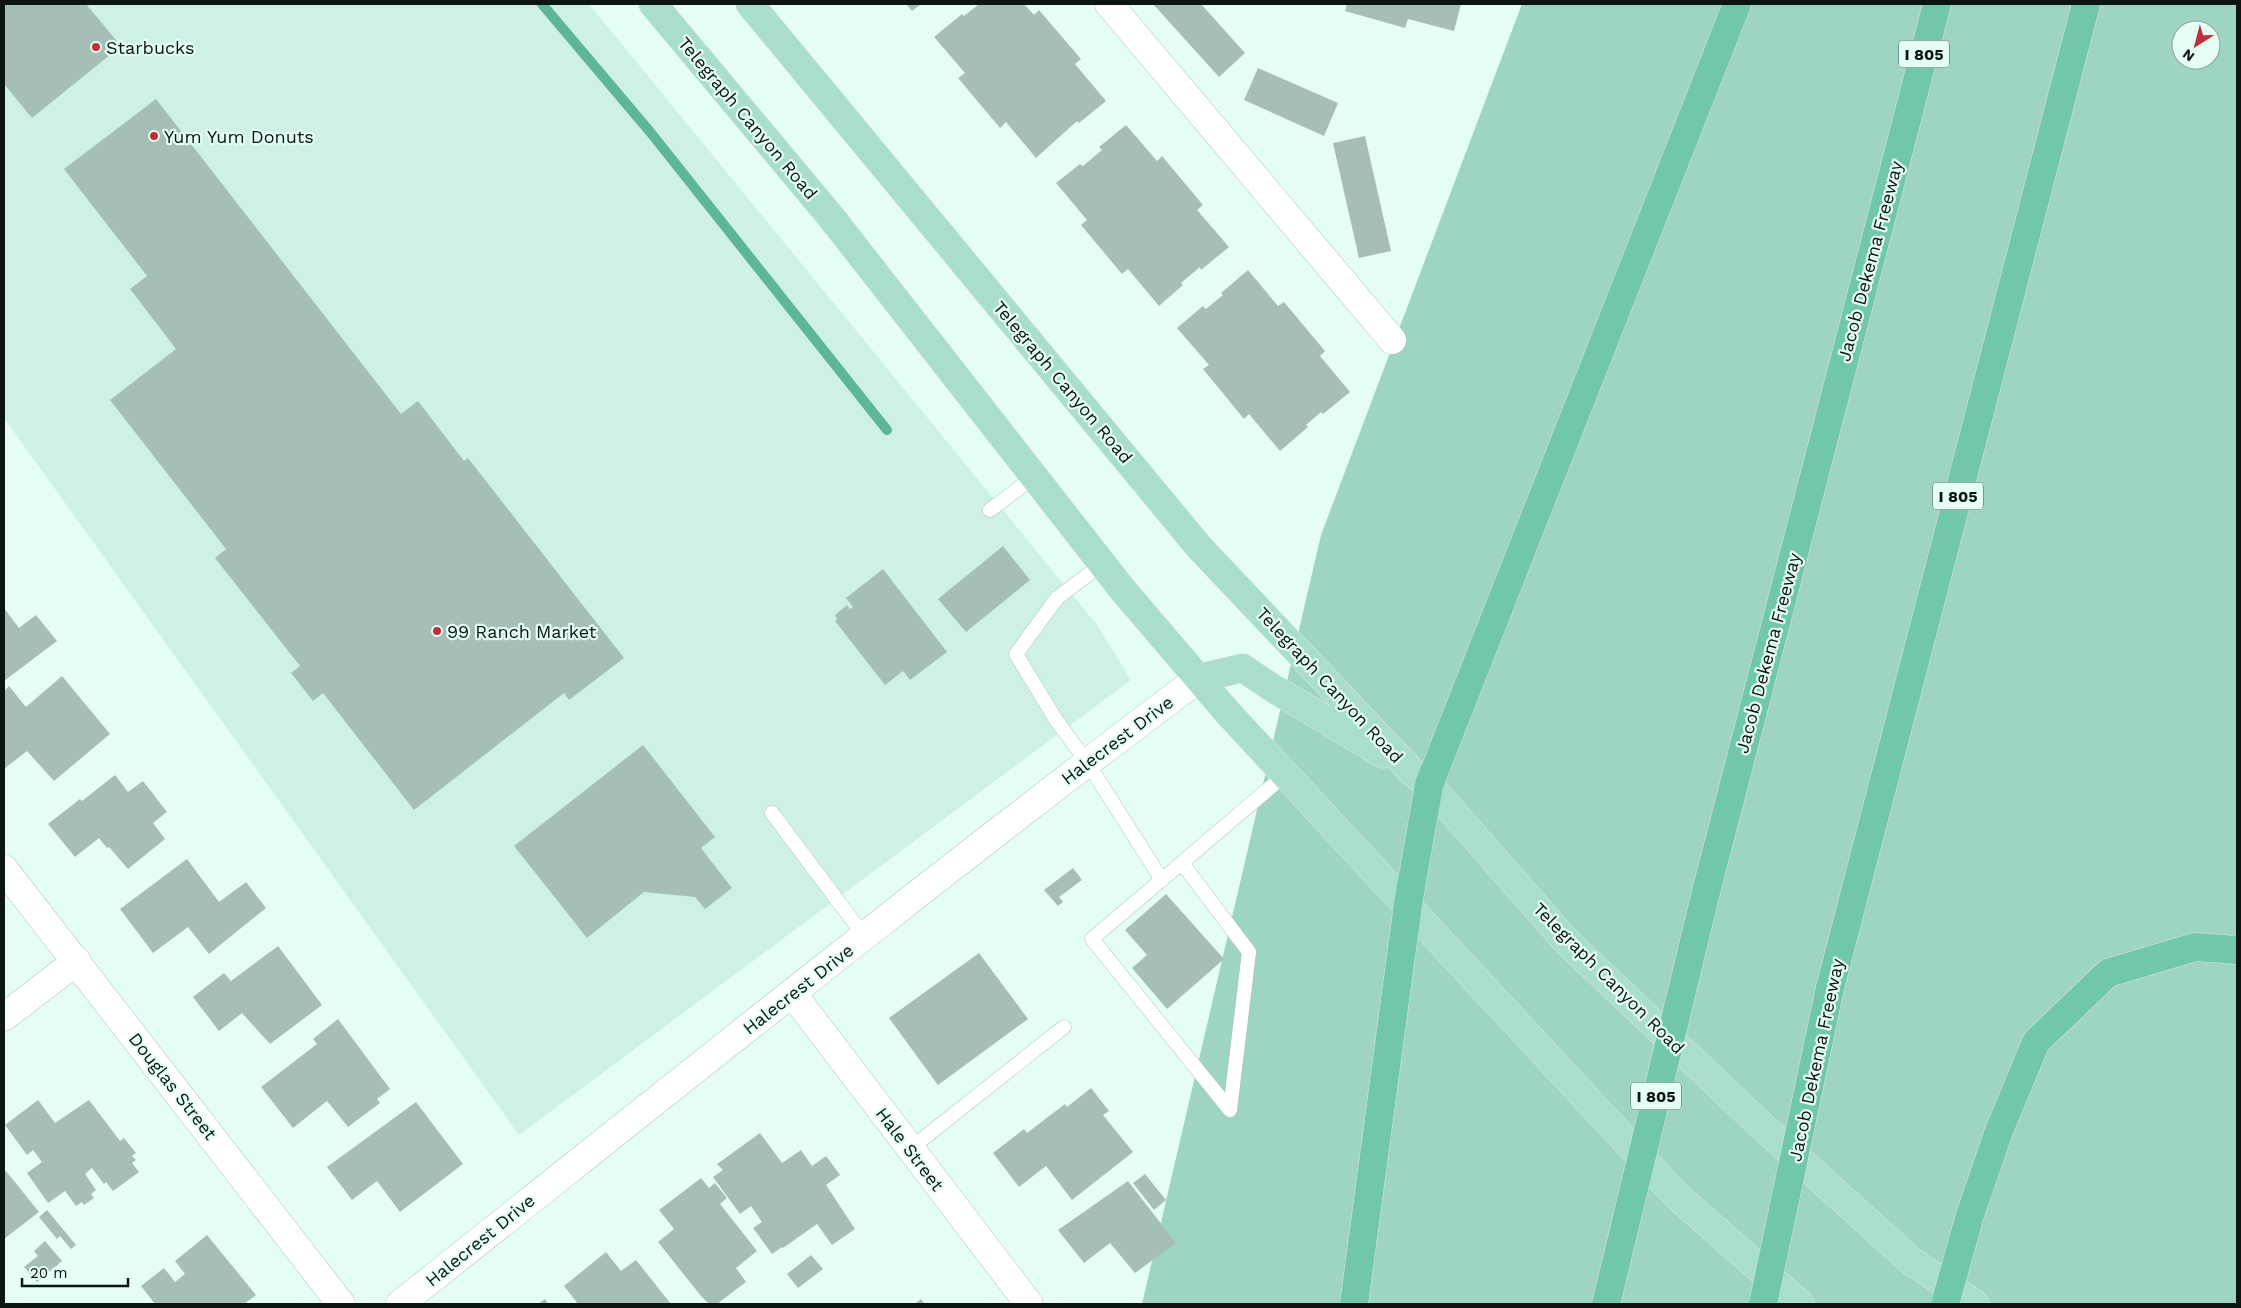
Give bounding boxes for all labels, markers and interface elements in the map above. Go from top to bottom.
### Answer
north arrow [2171,20,2221,70]
street label: Telegraph Canyon Road [674,33,822,203]
place label: Starbucks [106,37,195,58]
marker: Starbucks [90,41,102,53]
road number: I 805 [1899,41,1949,68]
text: N [2179,46,2197,65]
place label: Yum Yum Donuts [164,126,314,147]
marker: Yum Yum Donuts [148,130,160,142]
street label: Jacob Dekema Freeway [1833,158,1907,364]
street label: Telegraph Canyon Road [989,297,1137,467]
road number: I 805 [1933,482,1983,510]
street label: Jacob Dekema Freeway [1731,550,1805,756]
street label: Telegraph Canyon Road [1252,603,1408,767]
place label: 99 Ranch Market [447,621,597,642]
marker: 99 Ranch Market [431,625,443,637]
street label: Halecrest Drive [1057,691,1177,789]
street label: Telegraph Canyon Road [1529,898,1689,1058]
street label: Halecrest Drive [738,939,858,1039]
street label: Jacob Dekema Freeway [1784,956,1848,1163]
street label: Douglas Street [125,1028,222,1144]
road number: I 805 [1631,1082,1681,1110]
street label: Hale Street [872,1103,949,1195]
street label: Halecrest Drive [421,1189,539,1291]
scale bar [22,1256,129,1288]
text: 20 m [30,1264,68,1282]

